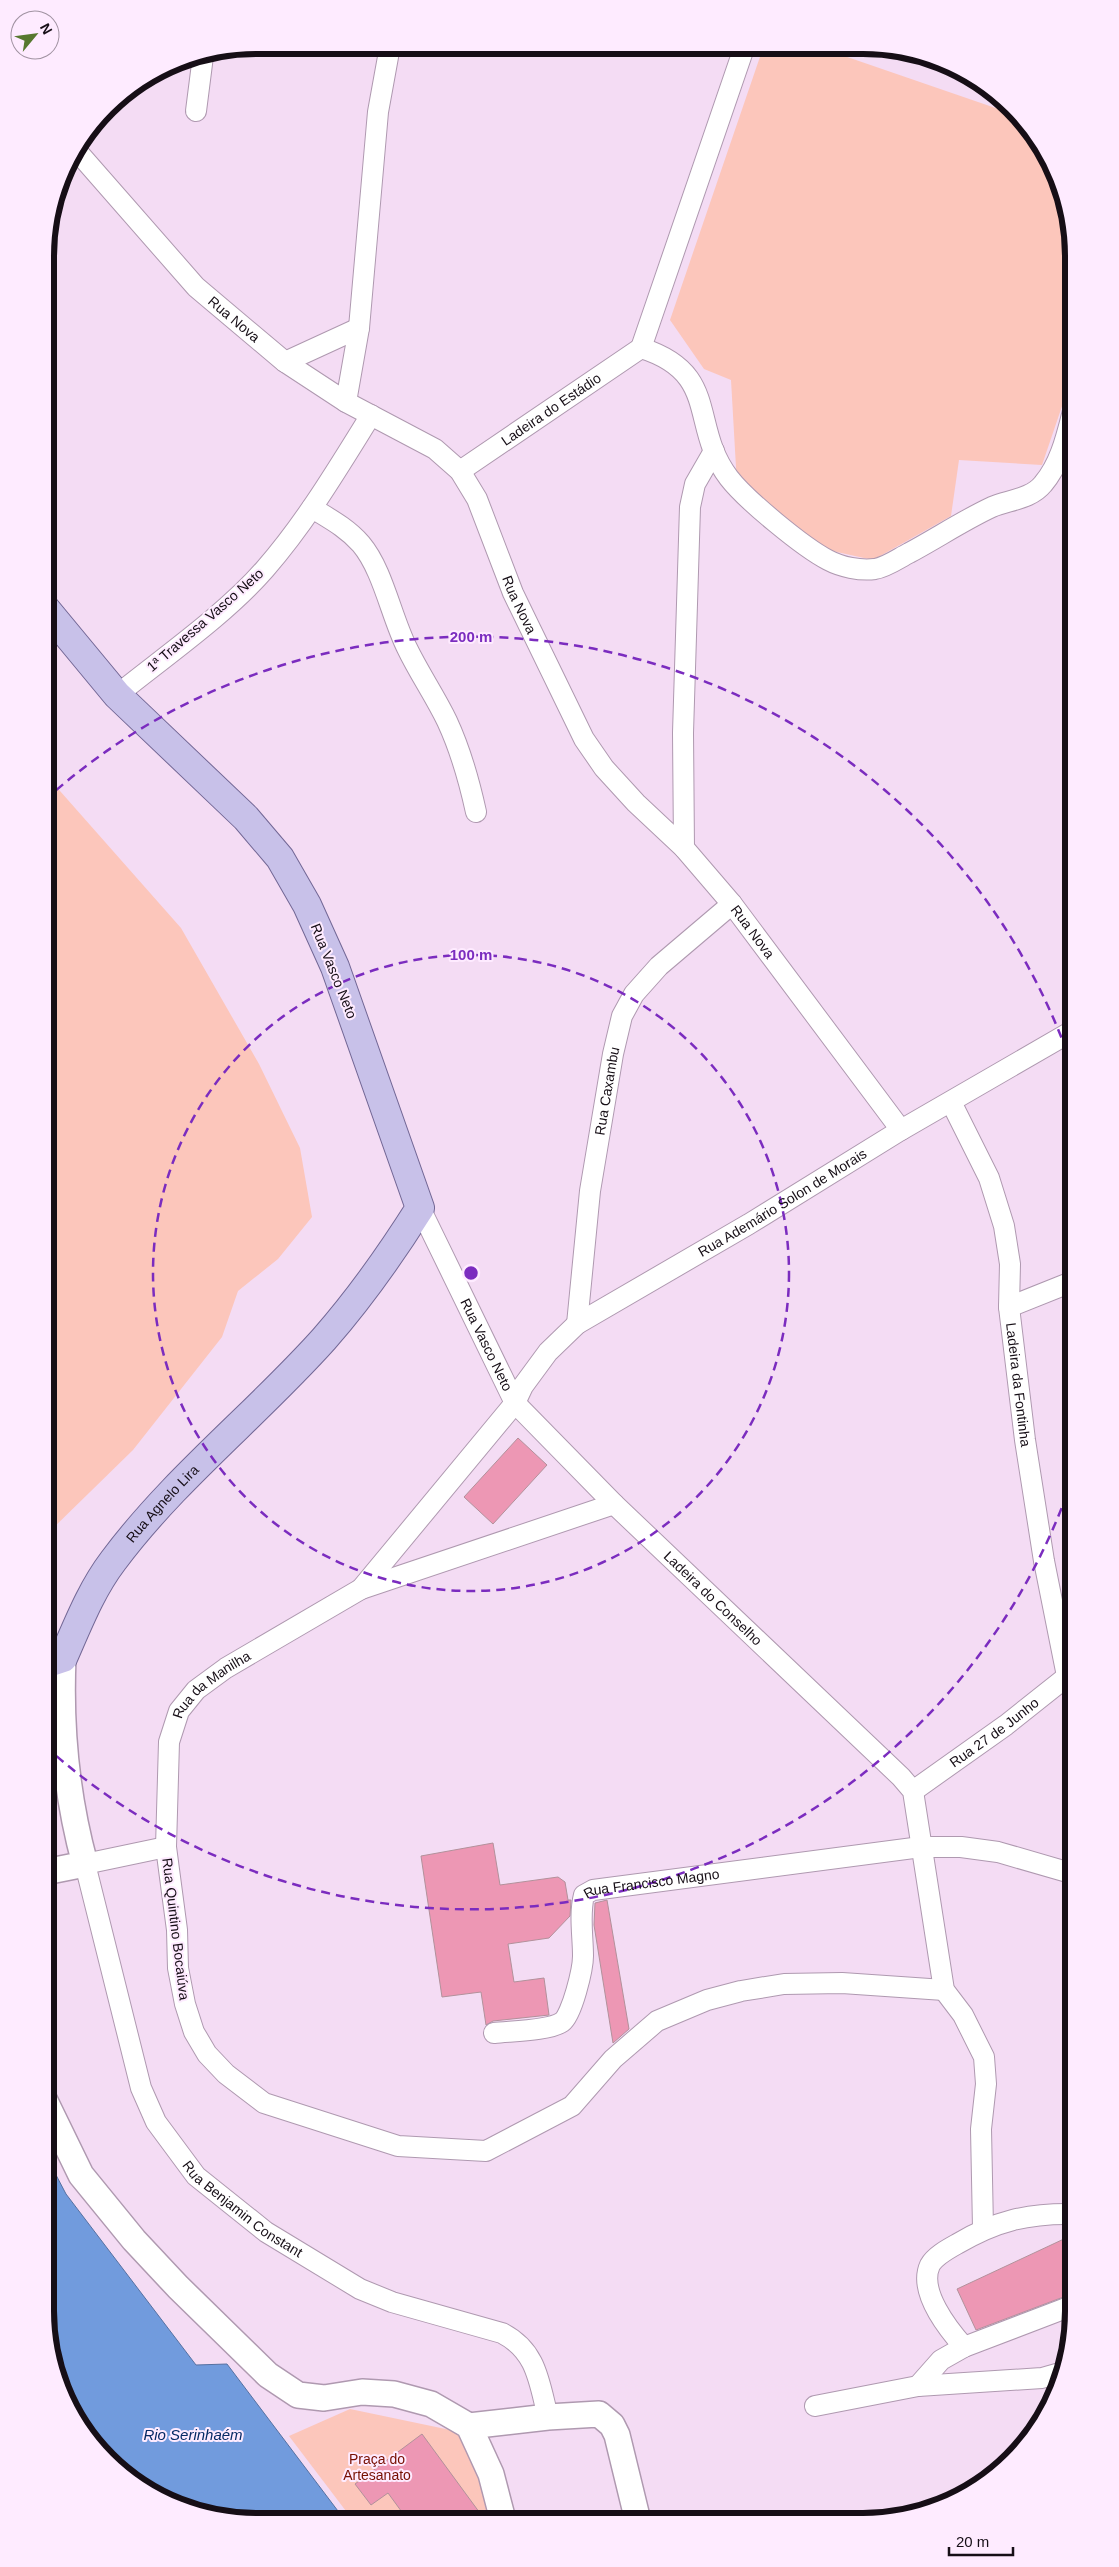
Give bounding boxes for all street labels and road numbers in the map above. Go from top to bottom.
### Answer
street label: Rua Nova [205,293,263,345]
street label: Ladeira do Estádio [498,370,604,449]
street label: 1ª Travessa Vasco Neto [144,565,267,675]
street label: Rua Nova [499,573,540,637]
street label: Rua Nova [728,902,778,962]
street label: Rua Vasco Neto [308,921,360,1021]
street label: Rua Caxambu [591,1045,622,1137]
street label: Rua Ademário Solon de Morais [695,1145,869,1260]
street label: Rua Vasco Neto [457,1296,516,1394]
street label: Ladeira da Fontinha [1003,1322,1034,1448]
street label: Rua Agnelo Lira [123,1461,202,1546]
street label: Ladeira do Conselho [661,1548,766,1649]
street label: Rua da Manilha [169,1647,253,1720]
street label: Rua 27 de Junho [946,1694,1042,1771]
street label: Rua Quintino Bocaiúva [159,1857,193,2001]
street label: Rua Francisco Magno [581,1865,721,1902]
street label: Rua Benjamin Constant [179,2158,306,2260]

